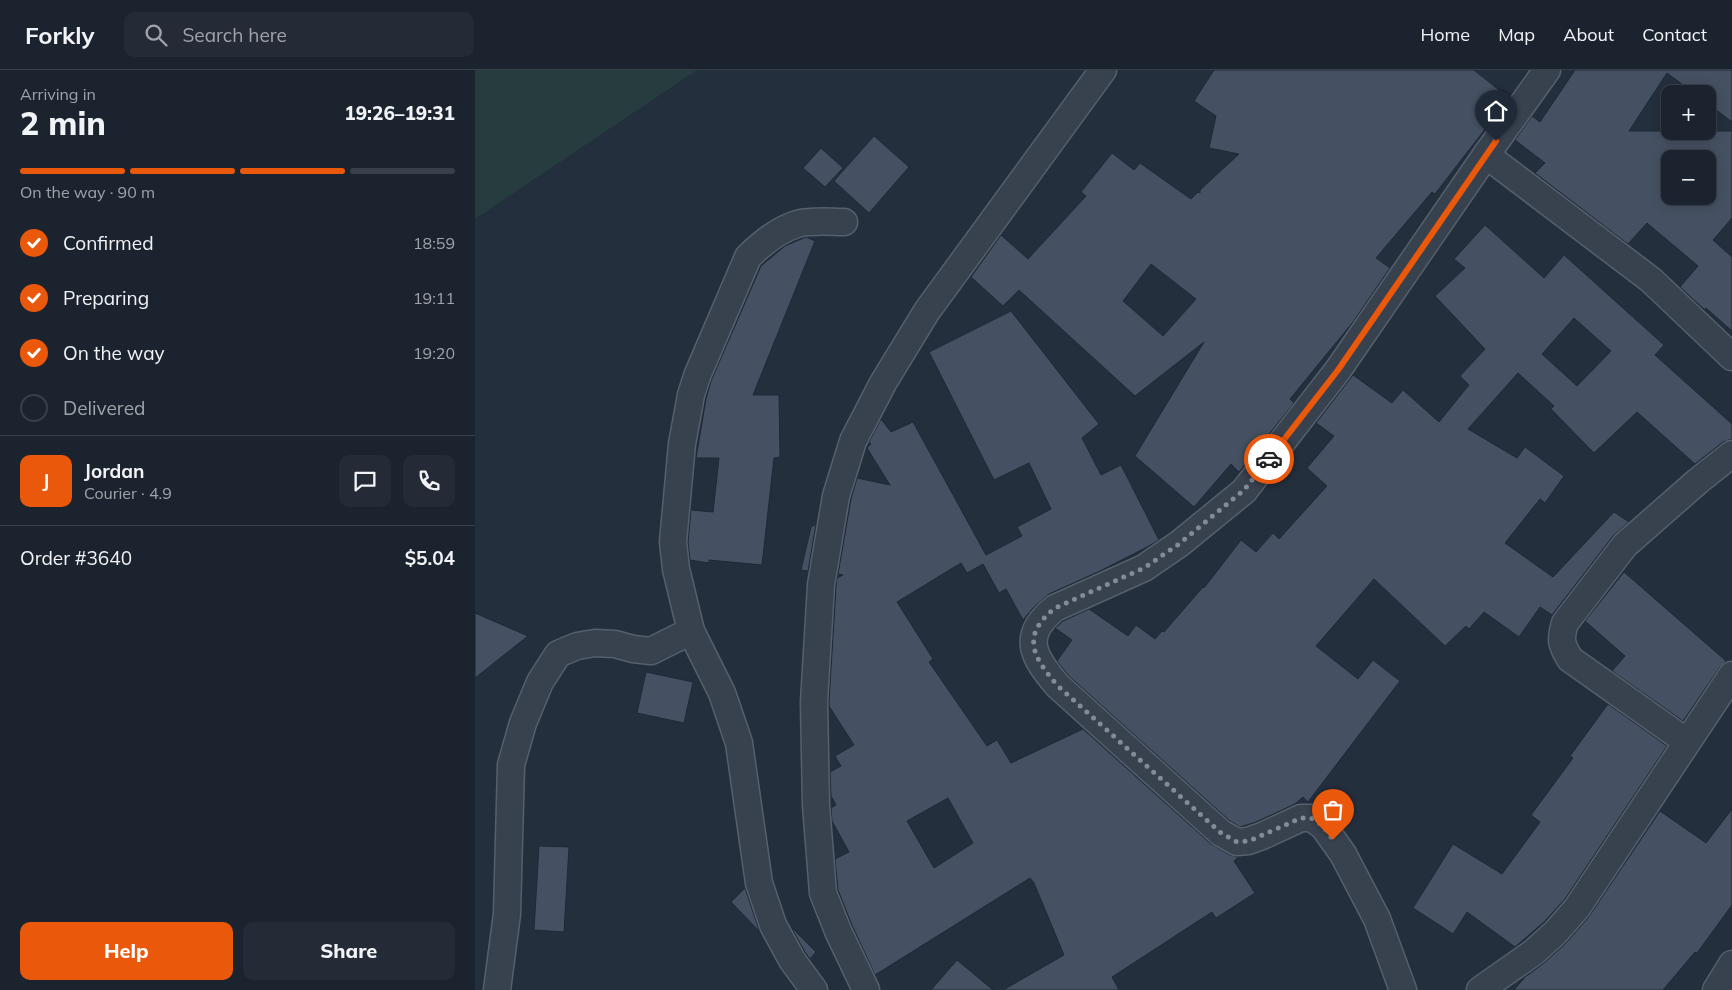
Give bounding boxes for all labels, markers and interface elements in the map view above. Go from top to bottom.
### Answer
search box [124,12,474,57]
text: Forkly [25,20,94,50]
icon: search [142,21,170,49]
text: Search here [182,23,287,47]
text: Home [1420,23,1470,46]
text: Map [1498,23,1535,46]
text: About [1563,23,1614,46]
text: Contact [1642,23,1707,46]
text: Arriving in [20,84,96,104]
map controls [1661,85,1716,205]
button: + [1661,85,1716,140]
pin [1475,90,1517,141]
icon: home [1482,97,1510,125]
text: 19:26–19:31 [344,101,455,125]
text: 2 min [20,103,106,143]
button: − [1661,150,1716,205]
text: On the way · 90 m [20,182,155,202]
icon: check [20,229,48,257]
text: Confirmed [63,231,154,255]
text: 18:59 [413,233,455,253]
icon: check [20,284,48,312]
text: Preparing [63,286,149,310]
text: 19:11 [413,288,455,308]
icon: check [20,339,48,367]
text: On the way [63,341,165,365]
text: 19:20 [413,343,455,363]
text: Delivered [63,396,145,420]
courier [1244,434,1294,484]
icon: car [1255,445,1283,473]
button: chat [339,455,391,507]
button: phone [403,455,455,507]
text: Jordan [84,459,144,483]
text: J [43,469,49,493]
text: Courier · 4.9 [84,483,172,503]
text: Order #3640 [20,546,132,570]
text: $5.04 [405,546,455,570]
pin [1312,789,1354,840]
icon: bag [1319,796,1347,824]
button: Help [20,922,233,980]
button: Share [243,922,455,980]

